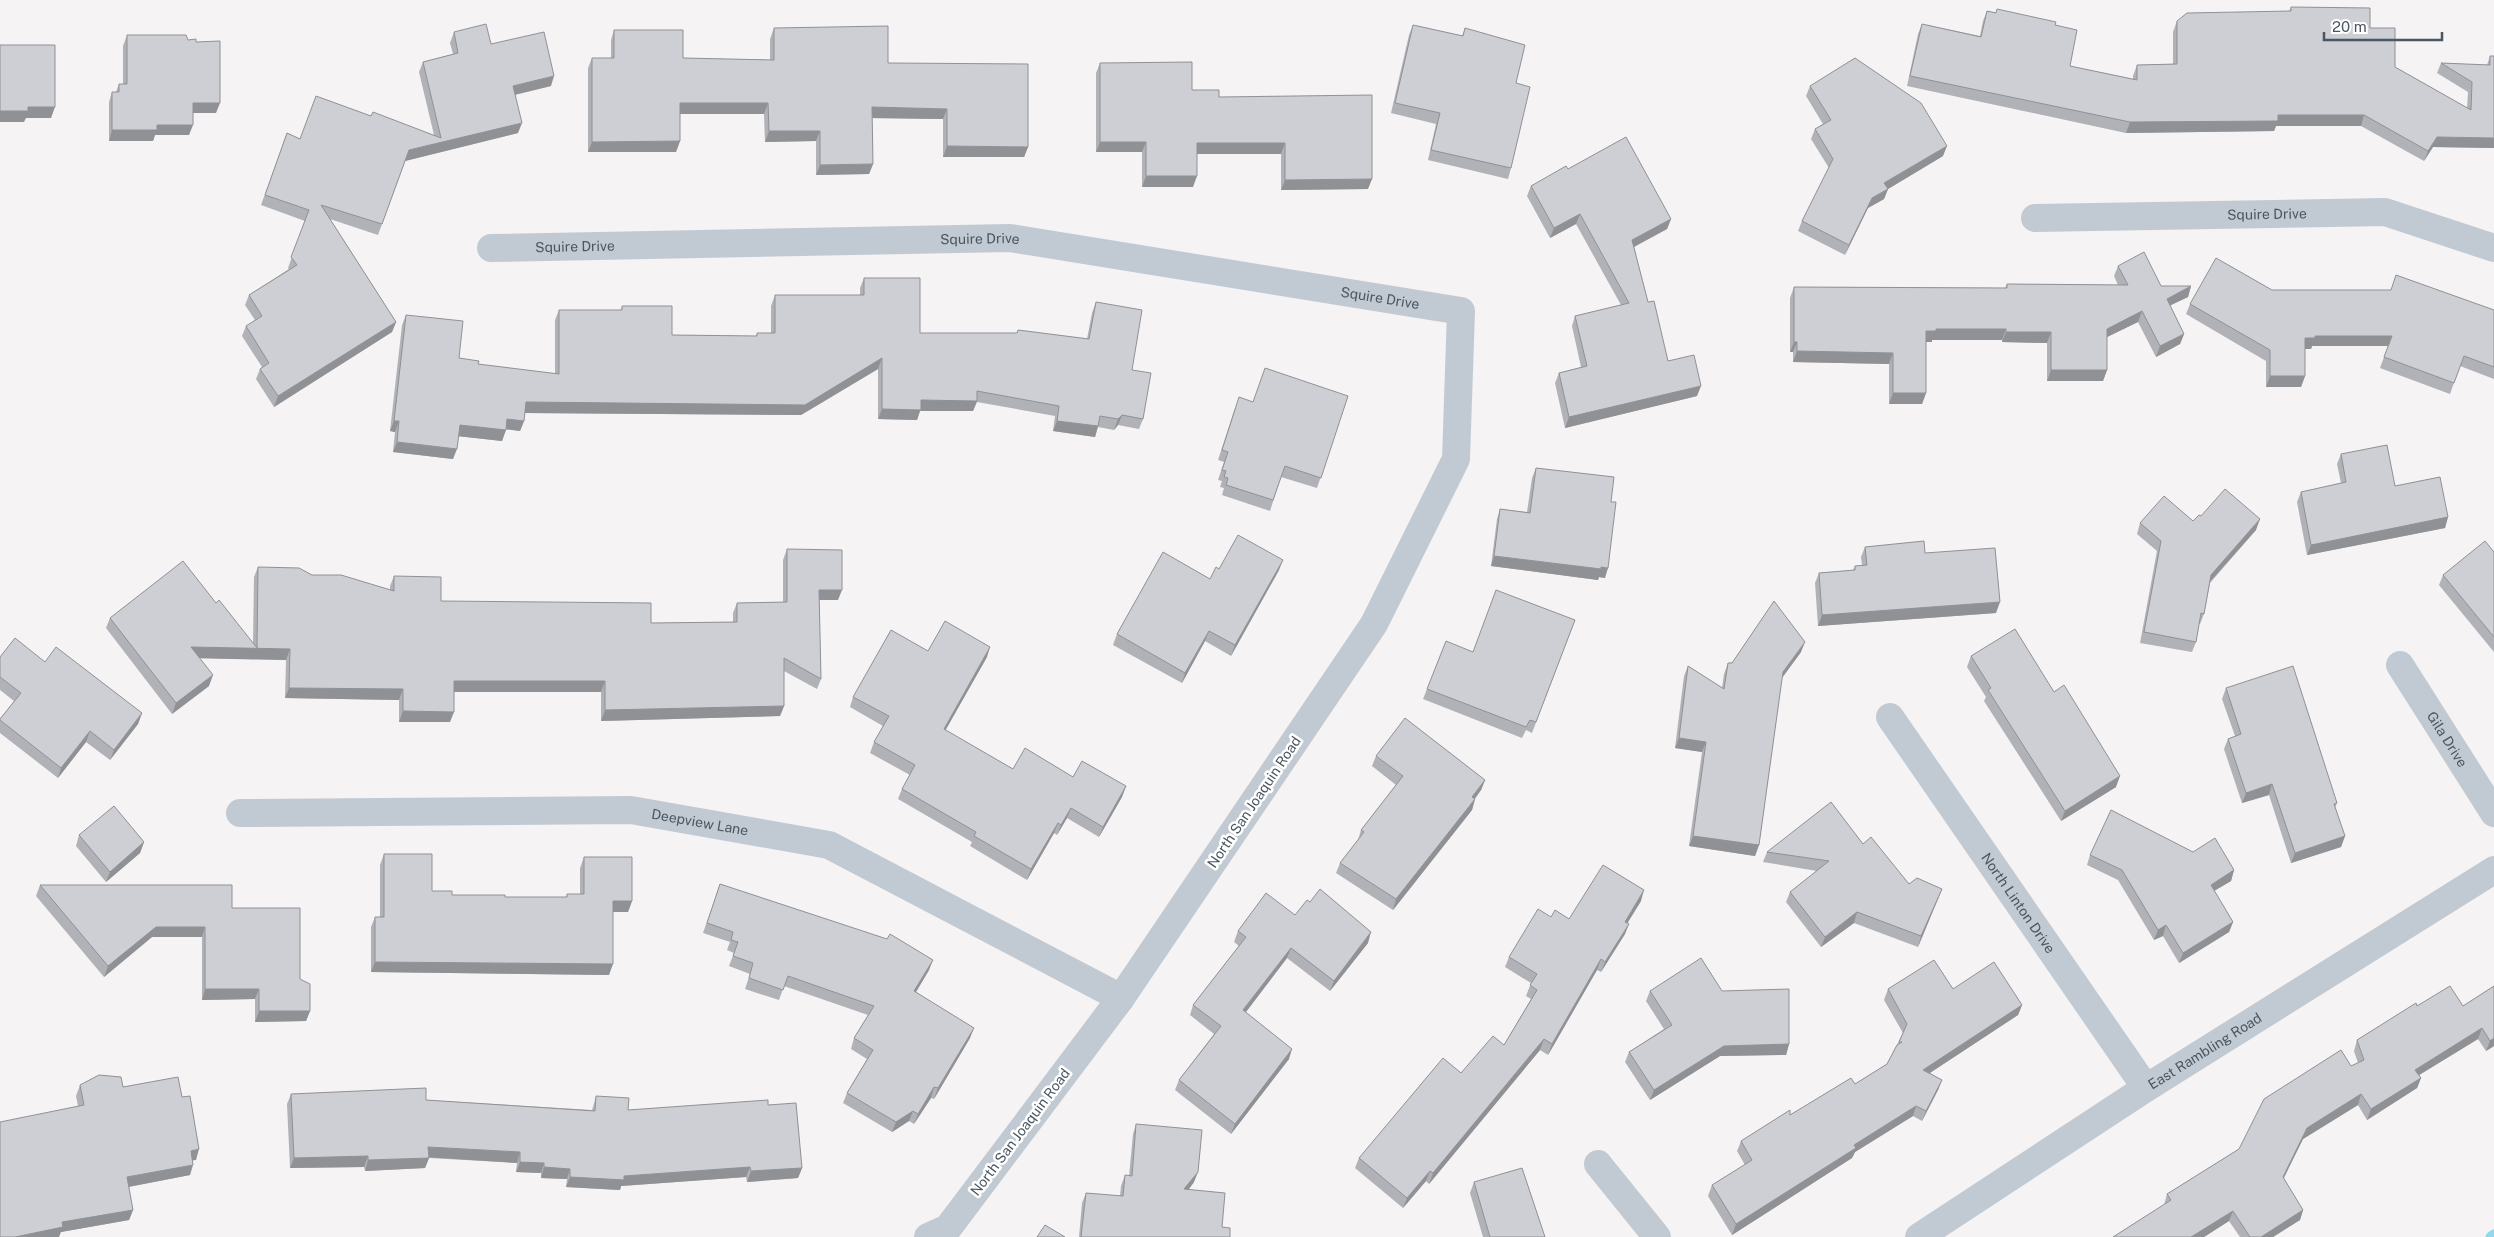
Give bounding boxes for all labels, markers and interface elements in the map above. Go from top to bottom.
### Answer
scale bar [2324,10,2442,42]
text: 20 m [2332,18,2367,35]
street label: Squire Drive [2227,205,2307,223]
street label: Squire Drive [940,230,1021,247]
street label: Squire Drive [535,238,615,255]
street label: Squire Drive [1339,284,1421,312]
street label: Gila Drive [2424,709,2471,770]
street label: North San Joaquin Road [1204,733,1304,871]
street label: Deepview Lane [650,806,750,839]
street label: North Linton Drive [1978,850,2059,956]
street label: East Rambling Road [2145,1010,2265,1093]
street label: North San Joaquin Road [967,1065,1073,1199]

